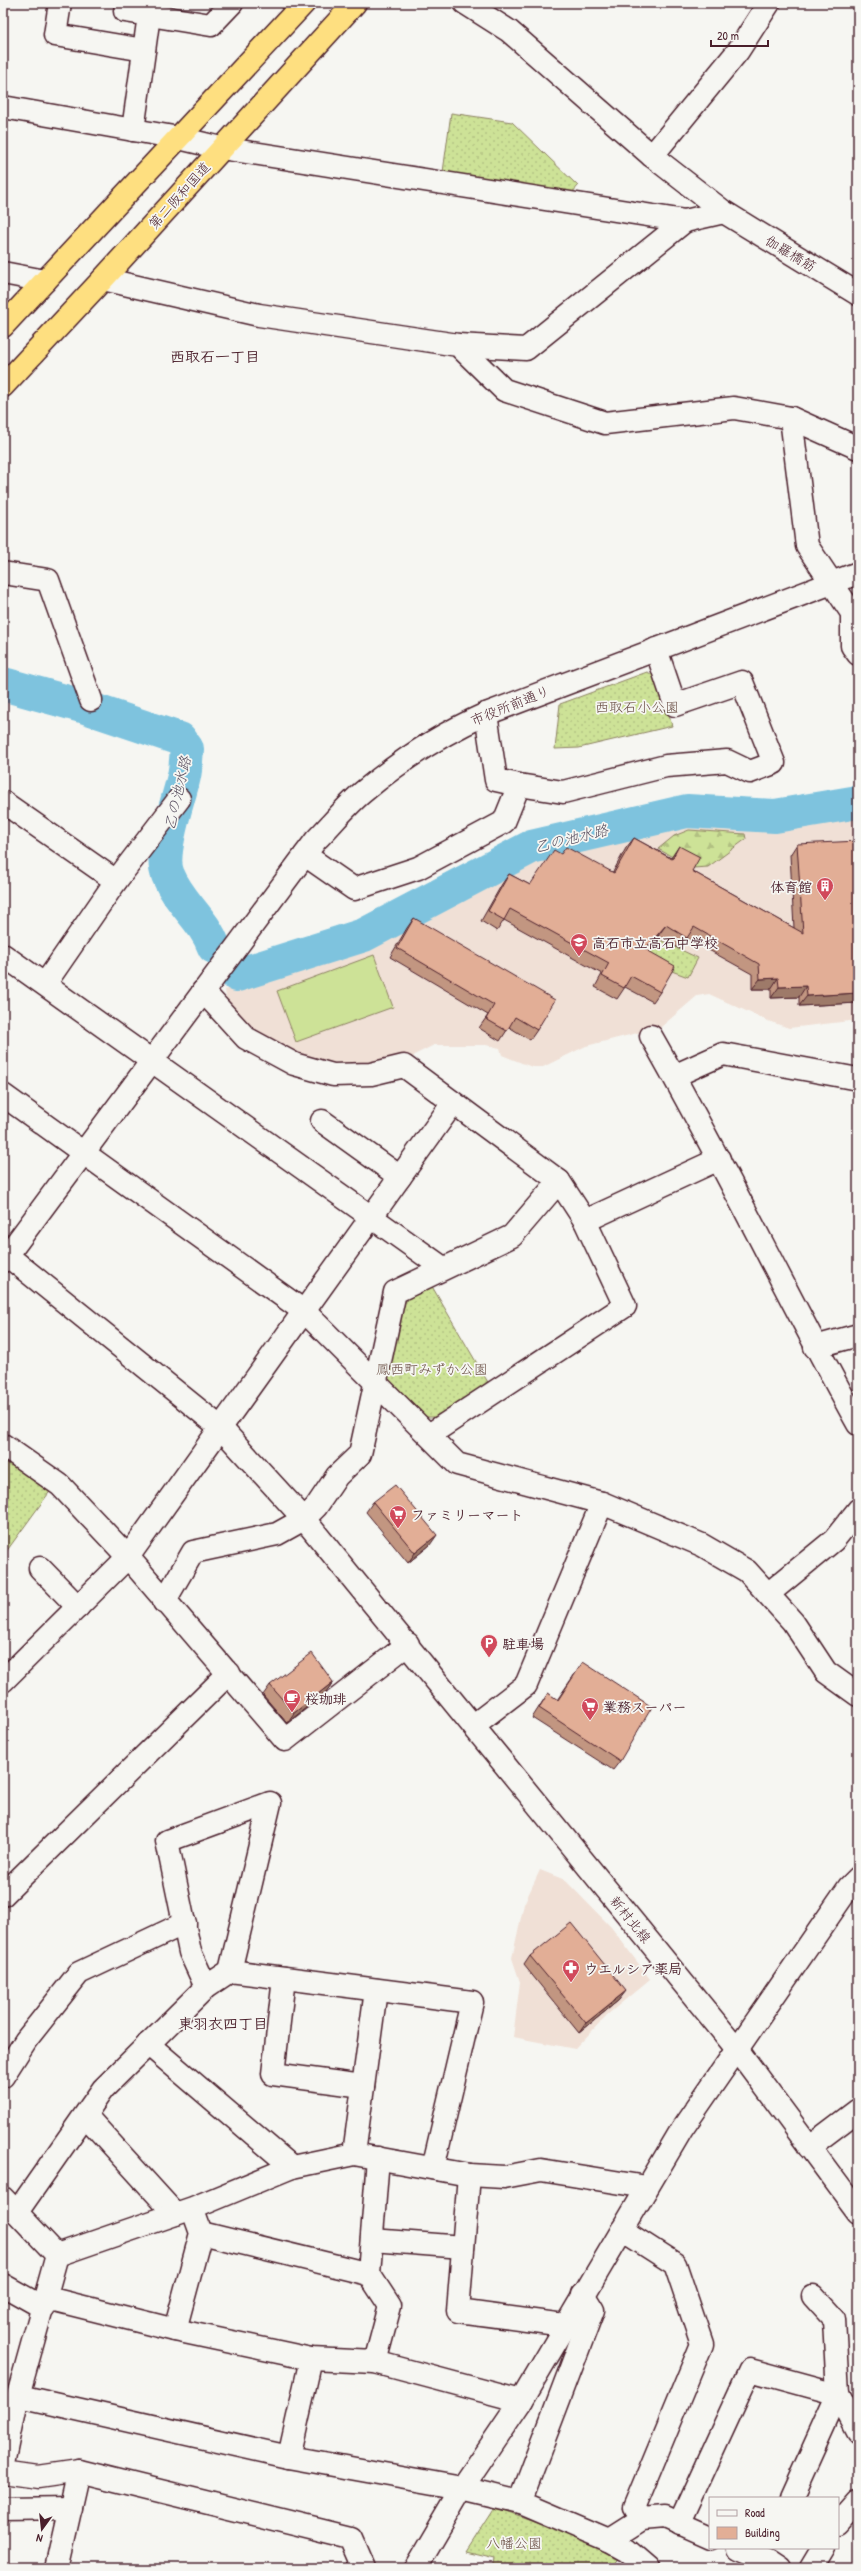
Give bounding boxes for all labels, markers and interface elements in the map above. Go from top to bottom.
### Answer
scale bar [711,22,768,48]
text: 20 m [717,27,739,44]
street label: 第二阪和国道 [144,157,214,233]
street label: 伽羅橋筋 [762,230,820,276]
district label: 西取石一丁目 [170,346,260,367]
street label: 市役所前通り [467,680,553,730]
park label: 西取石小公園 [595,697,679,716]
water label: 乙の池水路 [158,753,196,832]
water label: 乙の池水路 [532,818,611,857]
building icon: 体育館 [815,876,835,901]
place label: 体育館 [770,877,812,896]
school or university icon: 高石市立高石中学校 [569,932,589,957]
place label: 高石市立高石中学校 [592,933,718,952]
park label: 鳳西町みずか公園 [376,1359,488,1378]
supermarket icon: ファミリーマート [388,1504,408,1529]
place label: ファミリーマート [411,1505,524,1524]
parking icon: 駐車場 [479,1633,499,1658]
place label: 駐車場 [502,1634,544,1653]
cafe icon: 桜珈琲 [282,1688,302,1713]
place label: 桜珈琲 [305,1689,347,1708]
supermarket icon: 業務スーパー [580,1696,600,1721]
place label: 業務スーパー [603,1697,686,1716]
street label: 新村北線 [606,1891,656,1947]
pharmacy icon: ウエルシア薬局 [561,1958,581,1983]
place label: ウエルシア薬局 [584,1959,682,1978]
district label: 東羽衣四丁目 [178,2013,268,2034]
legend [709,2497,839,2549]
text: Road [745,2504,765,2521]
north arrow [22,2509,62,2549]
text: Building [745,2524,780,2541]
text: N [35,2531,44,2546]
park label: 八幡公園 [486,2533,542,2552]

